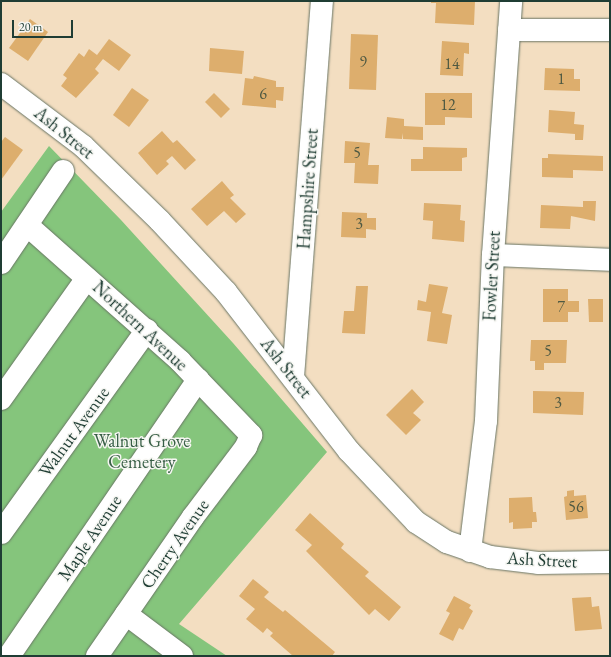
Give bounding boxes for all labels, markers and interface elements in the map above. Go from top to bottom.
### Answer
scale bar [14,12,75,38]
text: 20 m [19,19,42,35]
house number: 9 [359,52,367,72]
house number: 14 [444,54,460,74]
house number: 1 [557,69,565,89]
house number: 6 [259,84,267,104]
house number: 12 [440,95,456,115]
street label: Ash Street [30,102,98,164]
street label: Hampshire Street [293,128,323,250]
house number: 5 [353,143,361,163]
house number: 3 [355,214,363,234]
street label: Fowler Street [479,230,505,322]
street label: Northern Avenue [88,277,192,375]
house number: 7 [557,297,565,317]
street label: Ash Street [256,334,316,402]
house number: 5 [544,341,552,361]
street label: Walnut Avenue [34,383,114,481]
house number: 3 [554,393,562,413]
park label: Walnut Grove Cemetery [94,431,190,474]
street label: Maple Avenue [53,491,127,585]
street label: Cherry Avenue [136,495,214,593]
house number: 56 [568,497,584,517]
street label: Ash Street [506,547,578,573]

